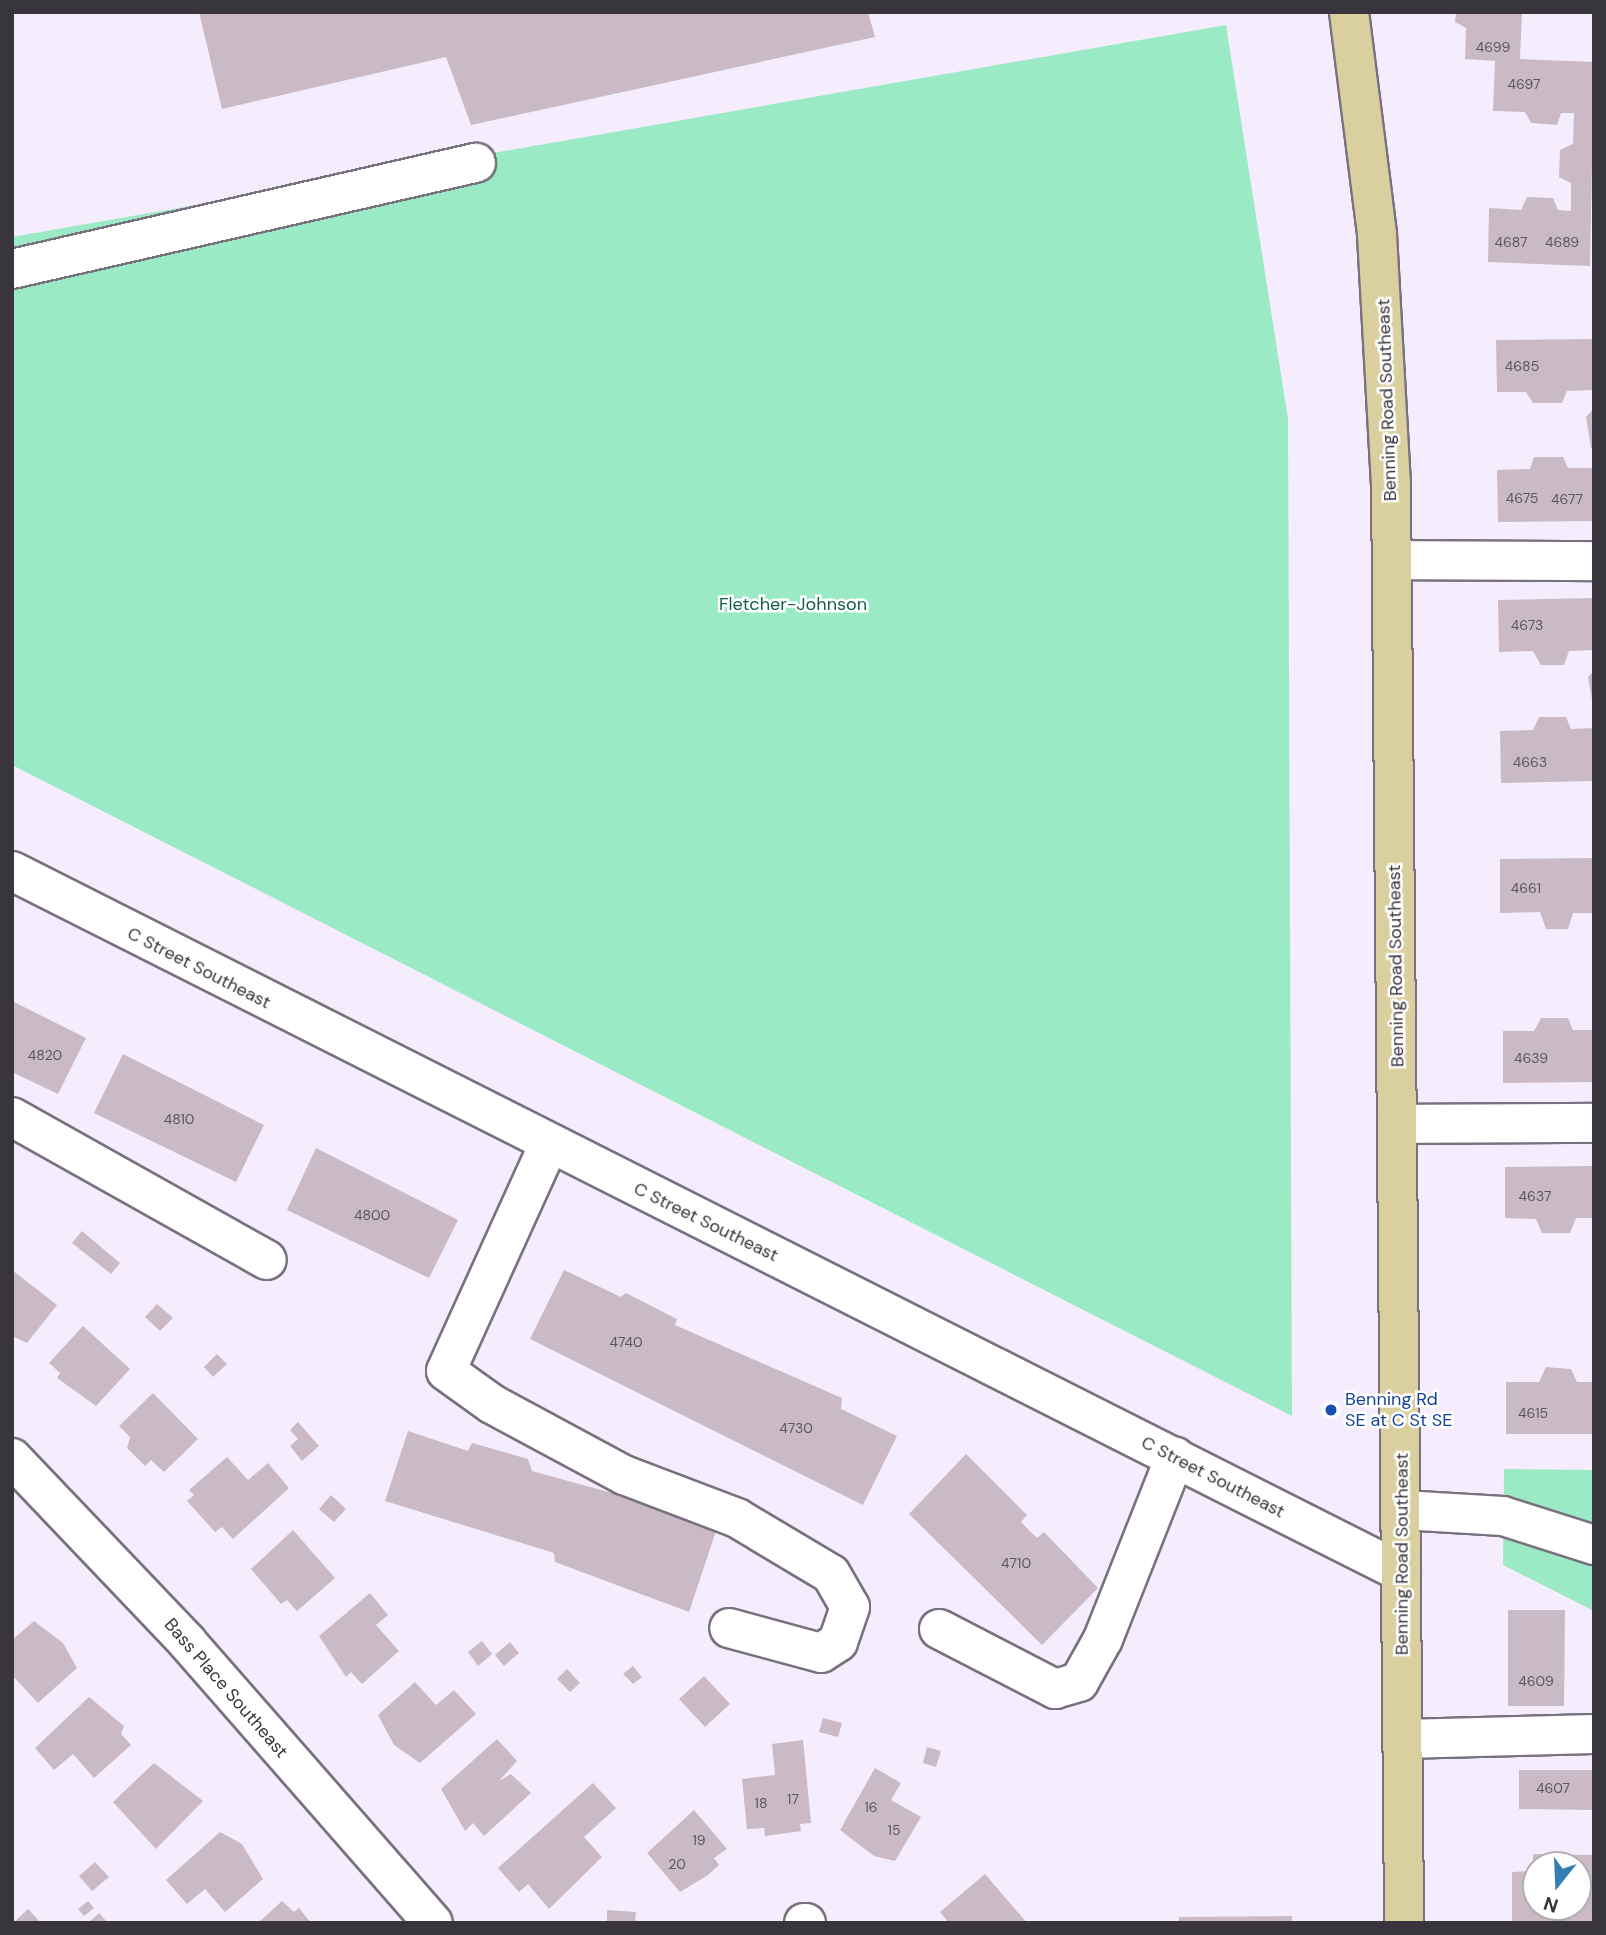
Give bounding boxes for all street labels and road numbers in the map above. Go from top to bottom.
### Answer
street label: Benning Road Southeast [1373,298,1401,502]
street label: Benning Road Southeast [1383,865,1409,1067]
street label: C Street Southeast [124,923,274,1013]
street label: C Street Southeast [630,1178,782,1266]
street label: C Street Southeast [1138,1432,1288,1522]
street label: Benning Road Southeast [1391,1453,1413,1655]
street label: Bass Place Southeast [160,1614,292,1762]

